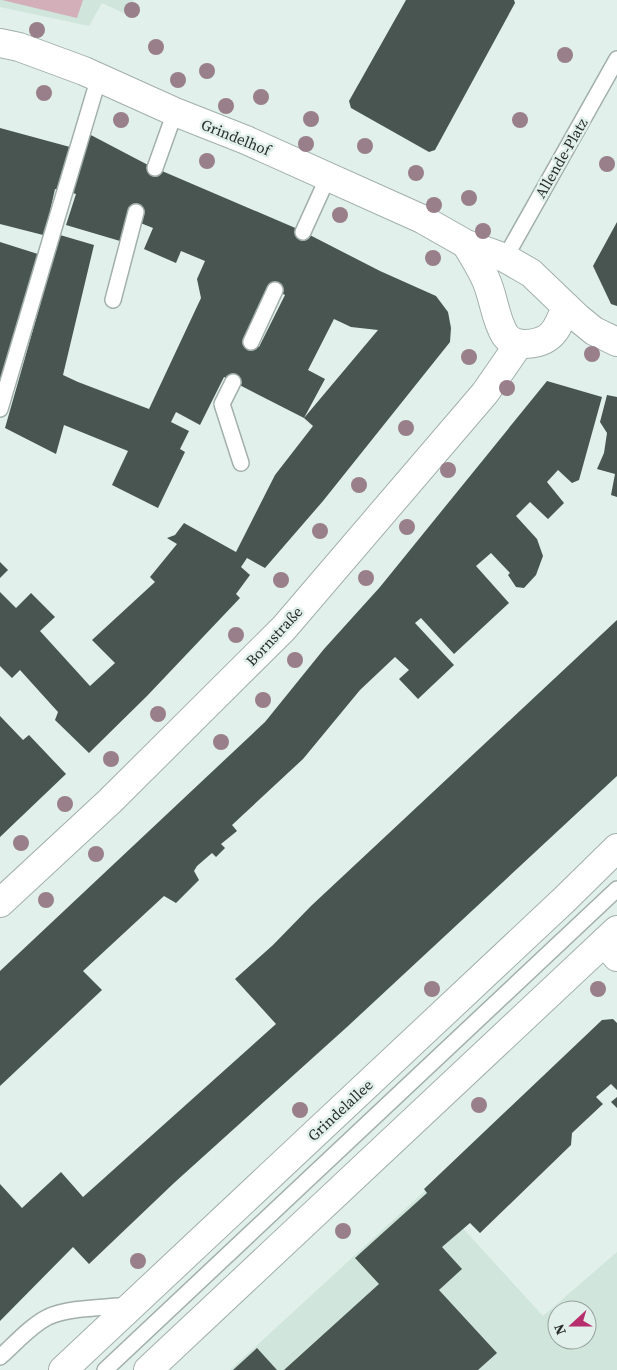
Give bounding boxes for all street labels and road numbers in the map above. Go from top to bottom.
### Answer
street label: Grindelhof [198,114,275,161]
street label: Allende-Platz [530,114,592,202]
street label: Bornstraße [241,601,307,671]
street label: Grindelallee [303,1074,378,1146]

